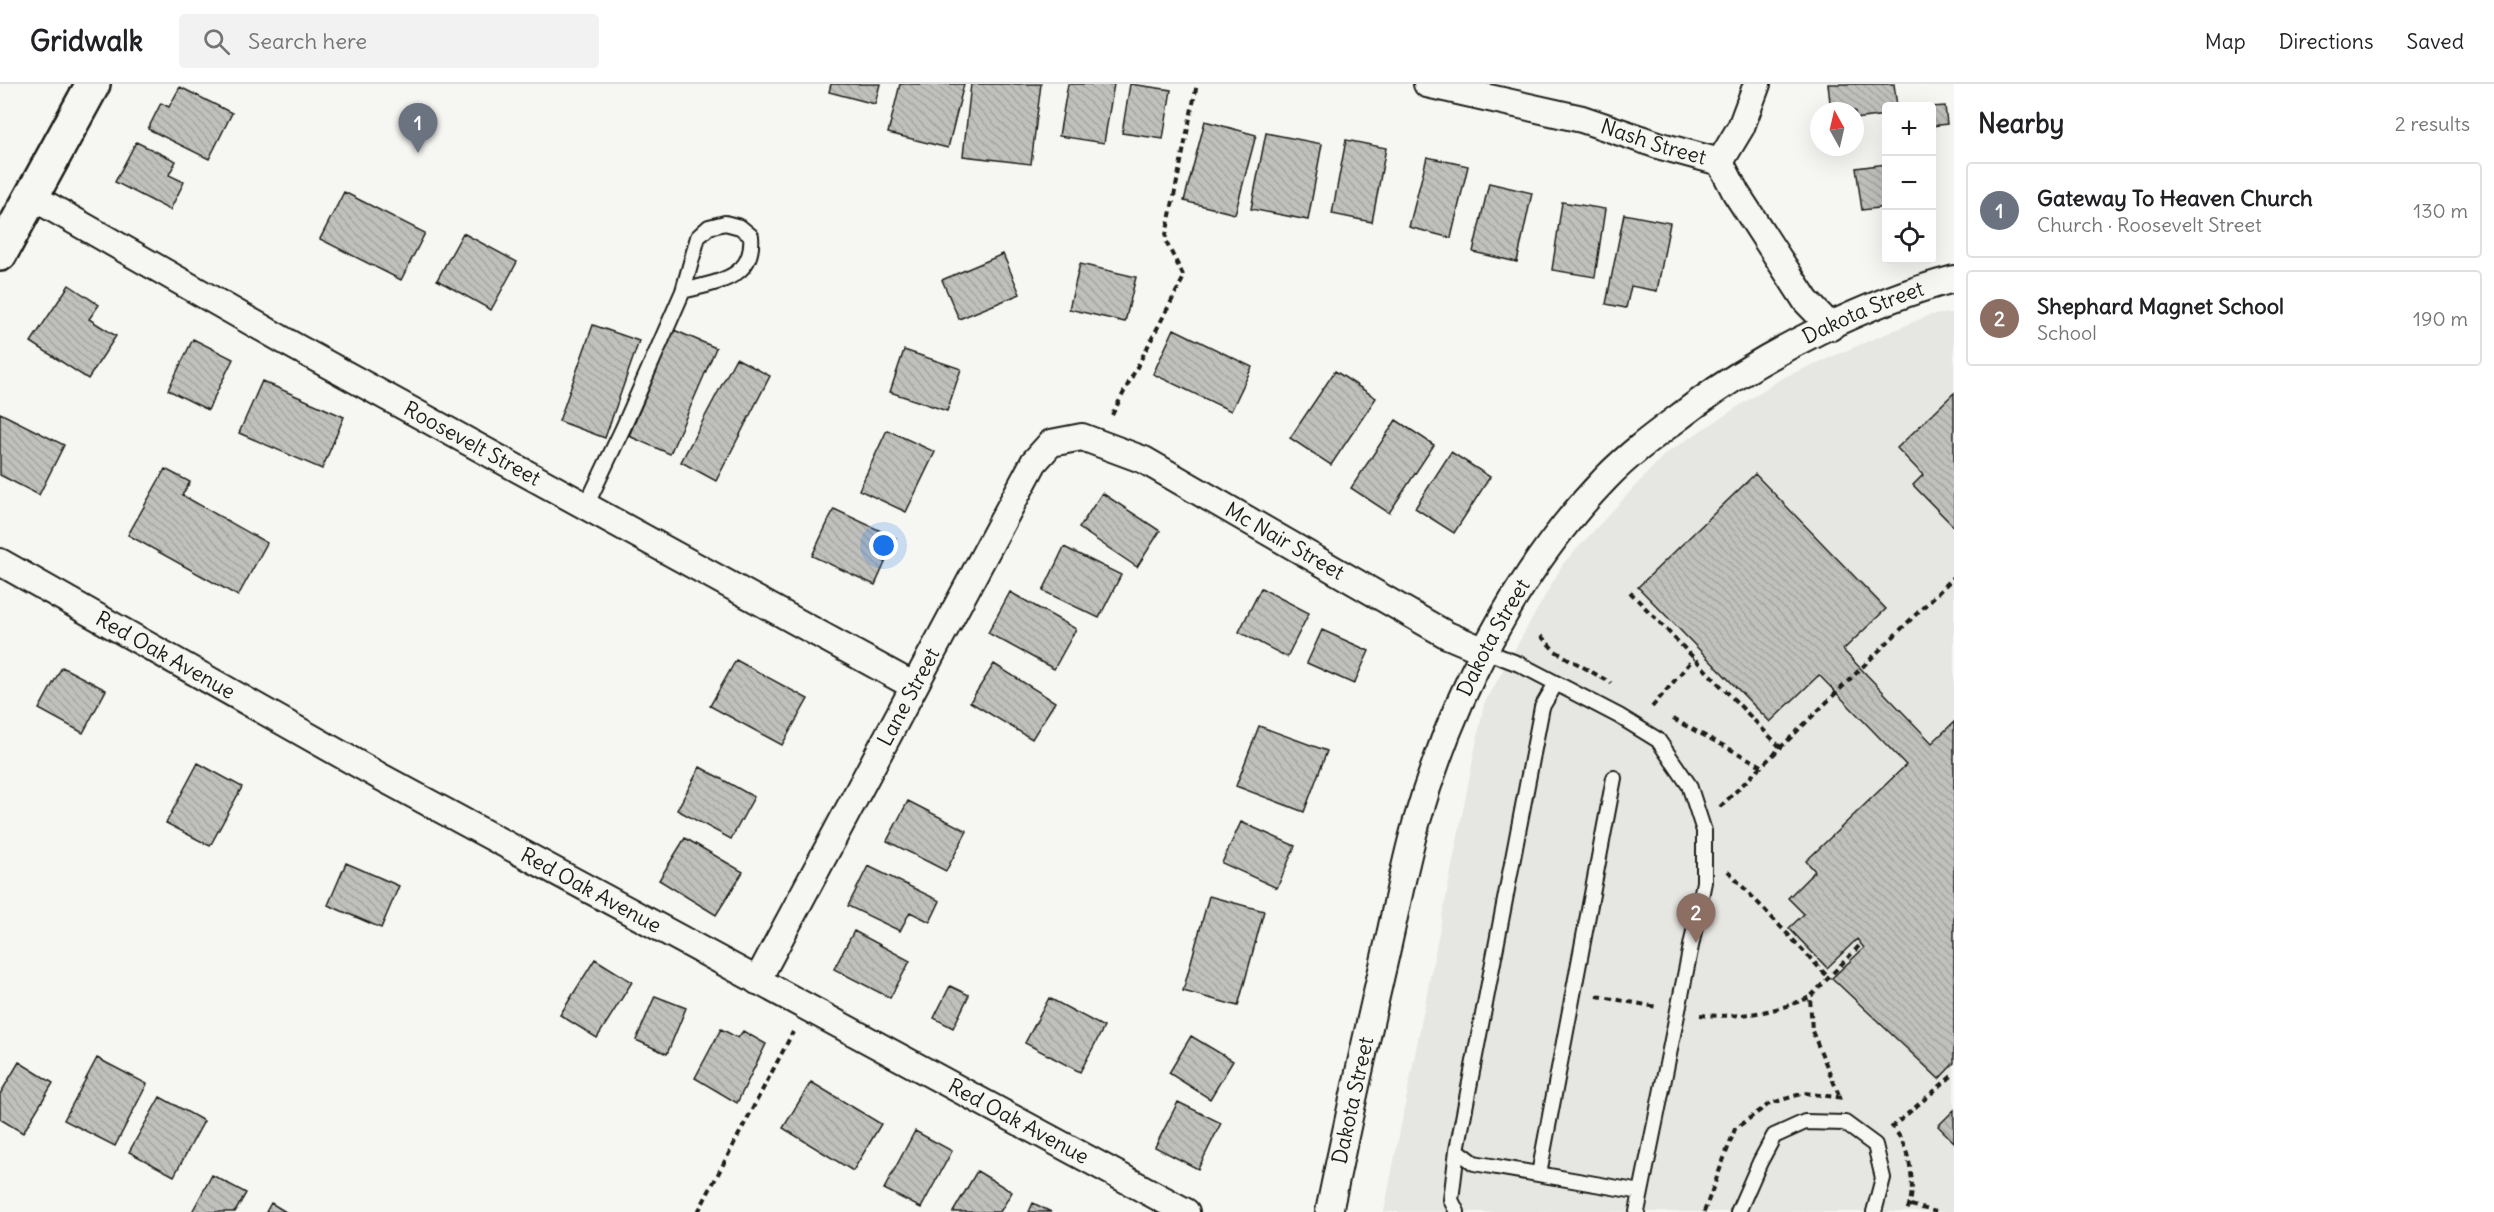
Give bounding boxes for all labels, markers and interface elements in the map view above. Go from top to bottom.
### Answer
search box [179,14,599,68]
text: Gridwalk [30,23,143,59]
icon: search [200,25,233,58]
text: Search here [248,27,367,55]
text: Map [2205,28,2246,55]
text: Directions [2279,28,2373,55]
text: Saved [2406,28,2464,55]
north arrow [1810,102,1864,156]
map controls [1882,102,1936,264]
button: + [1882,102,1936,156]
pin: 1 [398,104,438,153]
text: Nearby [1978,107,2064,140]
text: 2 results [2395,111,2470,136]
street label: Nash Street [1597,112,1709,171]
button: − [1882,156,1936,210]
text: Gateway To Heaven Church [2037,184,2313,212]
text: 1 [1996,198,2003,223]
text: 130 m [2413,198,2468,223]
button: locate [1882,210,1936,264]
text: Church · Roosevelt Street [2037,212,2262,237]
street label: Dakota Street [1798,275,1927,350]
text: Shephard Magnet School [2037,292,2284,320]
text: 2 [1994,306,2005,331]
text: 190 m [2413,306,2468,331]
text: School [2037,320,2097,345]
street label: Roosevelt Street [399,395,546,492]
street label: Mc Nair Street [1220,496,1349,586]
your location [869,531,898,560]
street label: Dakota Street [1450,574,1536,700]
street label: Red Oak Avenue [91,605,240,705]
street label: Lane Street [871,643,945,751]
street label: Red Oak Avenue [516,841,666,939]
pin: 2 [1676,894,1716,943]
street label: Dakota Street [1325,1034,1379,1166]
street label: Red Oak Avenue [944,1072,1094,1170]

